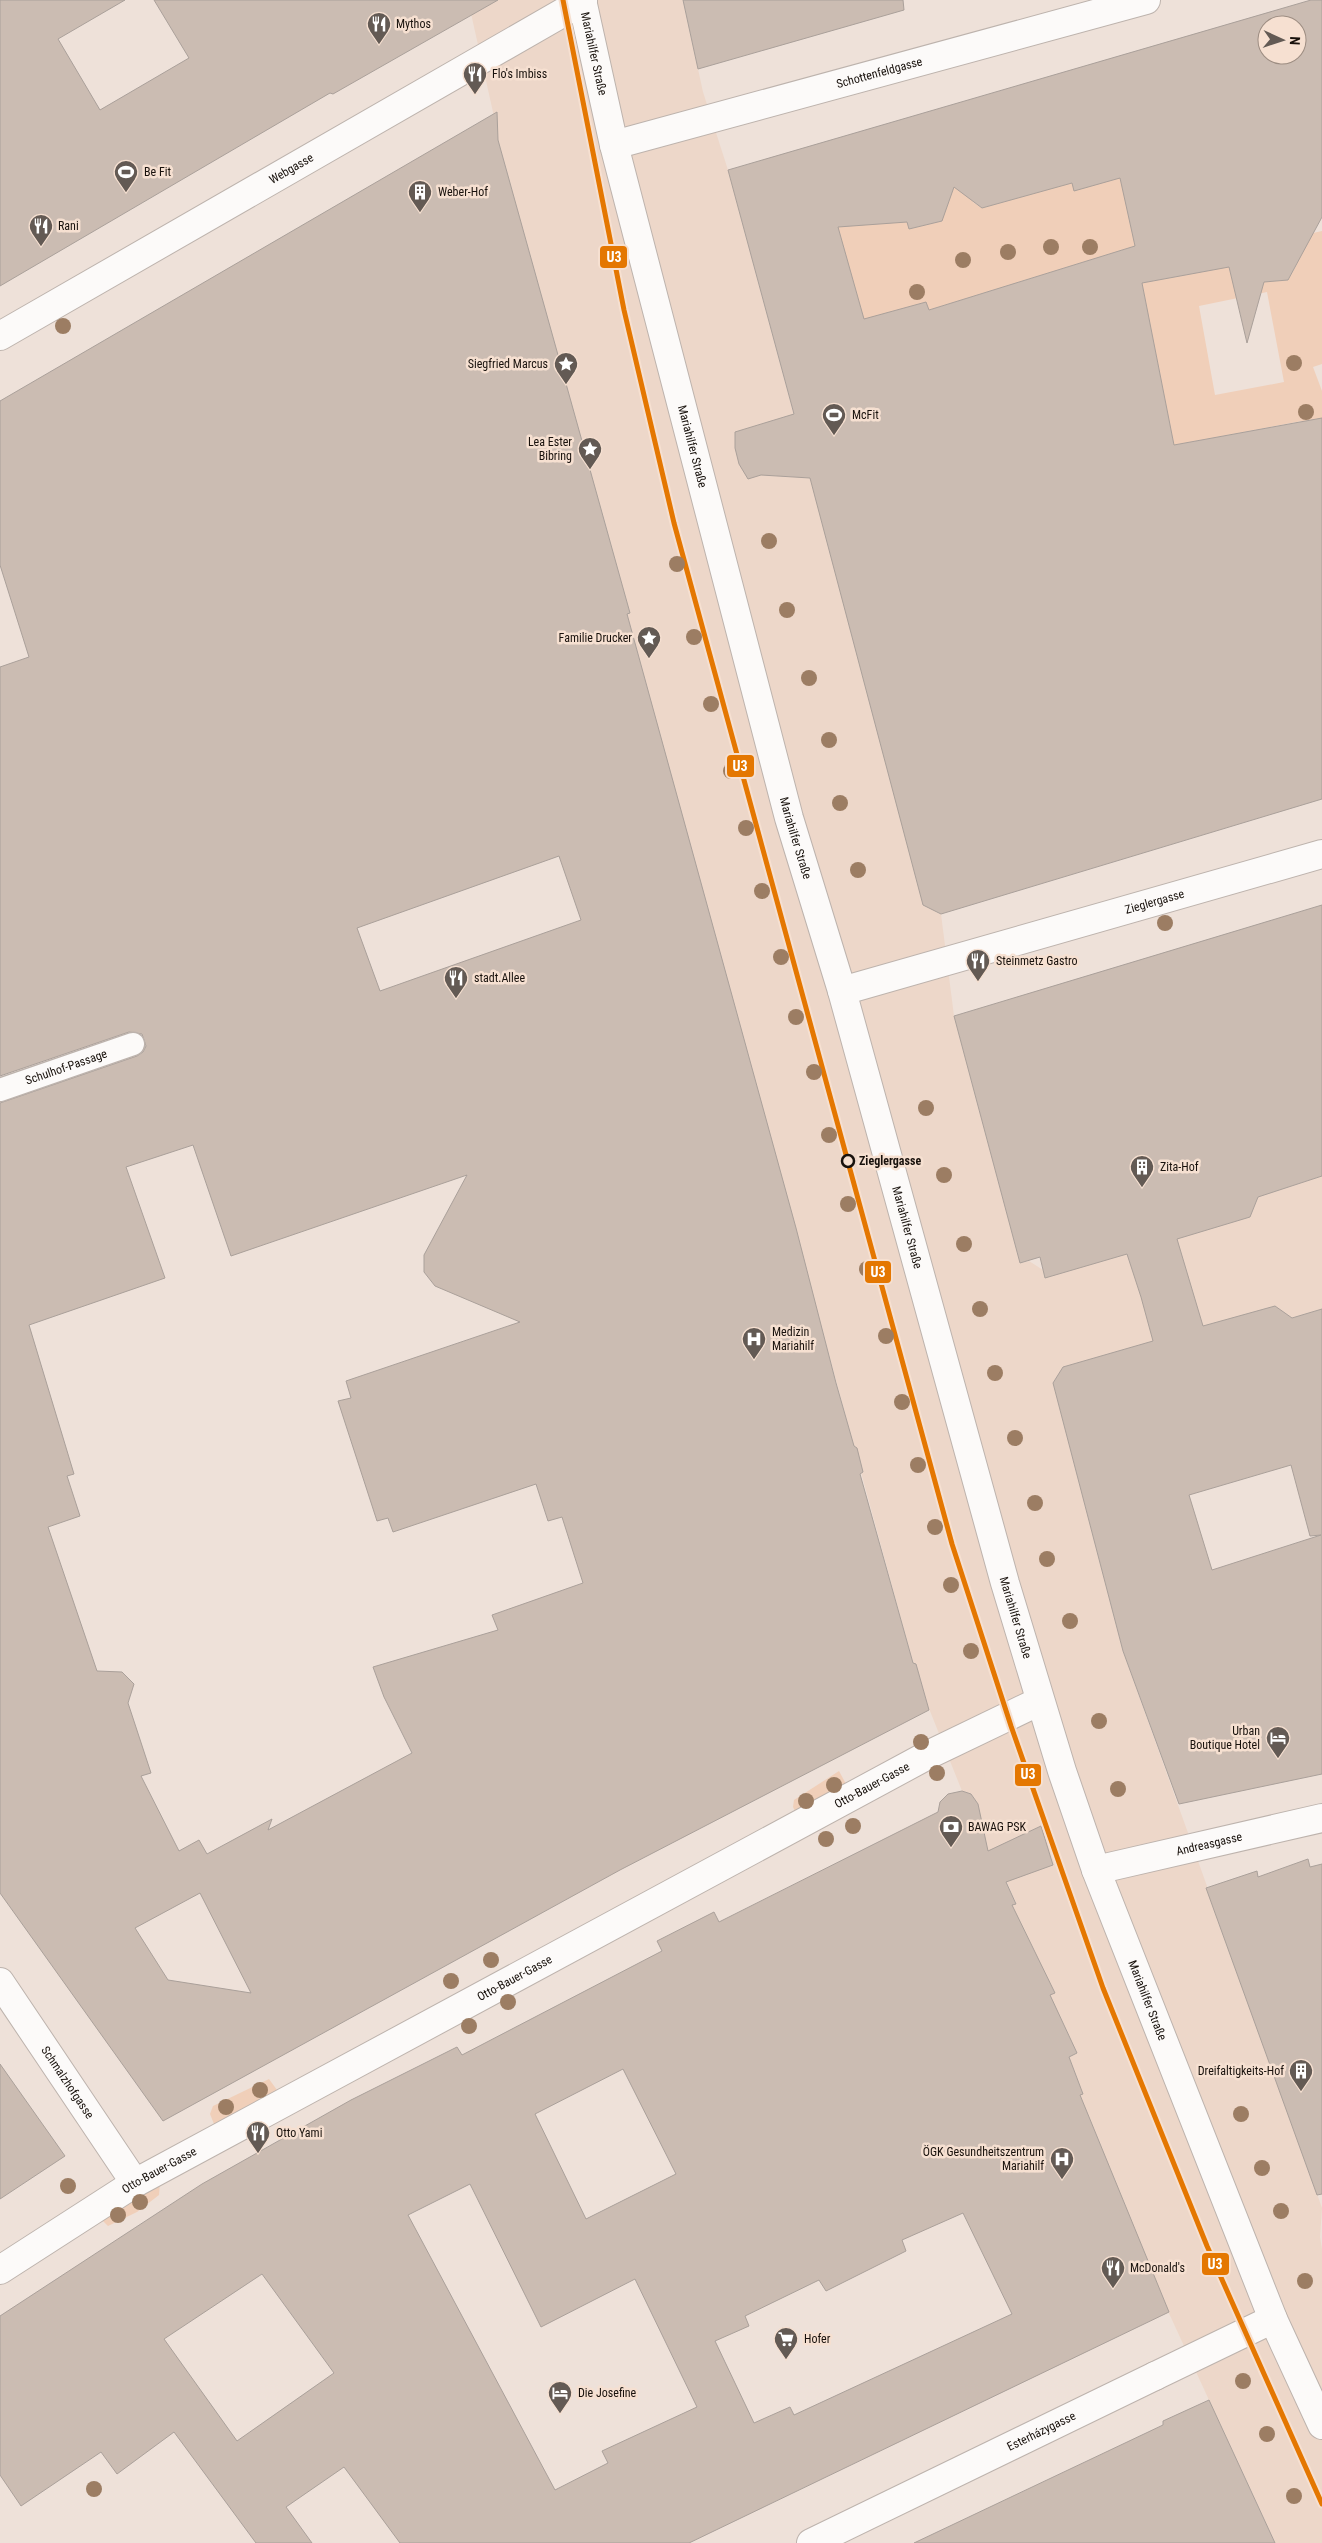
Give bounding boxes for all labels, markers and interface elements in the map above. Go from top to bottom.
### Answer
restaurant icon: Mythos [366,11,392,45]
street label: Mariahilfer Straße [578,11,610,97]
north arrow [1257,15,1307,65]
place label: Mythos [396,17,431,31]
text: N [1287,36,1303,45]
street label: Schottenfeldgasse [835,54,924,91]
restaurant icon: Flo's Imbiss [462,61,488,95]
place label: Flo's Imbiss [492,67,547,81]
street label: Webgasse [267,150,316,187]
sports icon: Be Fit [113,159,139,193]
place label: Be Fit [144,165,171,179]
building icon: Weber-Hof [407,179,433,213]
place label: Weber-Hof [438,185,488,199]
restaurant icon: Rani [28,213,54,247]
place label: Rani [58,219,79,233]
line badge: U3 [599,245,628,269]
text: U3 [606,249,622,265]
place icon: Siegfried Marcus [553,351,579,385]
place label: Siegfried Marcus [468,357,548,371]
sports icon: McFit [821,402,847,436]
street label: Mariahilfer Straße [675,404,710,490]
place label: McFit [852,408,879,422]
place label: Lea Ester Bibring [528,435,572,463]
place icon: Lea Ester Bibring [577,436,603,470]
place icon: Familie Drucker [636,625,662,659]
place label: Familie Drucker [559,631,632,645]
line badge: U3 [726,754,755,778]
text: U3 [732,758,748,774]
street label: Mariahilfer Straße [777,796,814,881]
street label: Zieglergasse [1123,887,1186,917]
restaurant icon: Steinmetz Gastro [965,948,991,982]
place label: Steinmetz Gastro [996,954,1078,968]
restaurant icon: stadt.Allee [443,965,469,999]
place label: stadt.Allee [474,971,525,985]
street label: Schulhof-Passage [24,1046,109,1088]
marker: Zieglergasse [841,1154,855,1168]
place label: Zieglergasse [859,1154,921,1168]
building icon: Zita-Hof [1129,1154,1155,1188]
place label: Zita-Hof [1160,1160,1199,1174]
street label: Mariahilfer Straße [889,1185,925,1271]
line badge: U3 [864,1260,892,1284]
text: U3 [870,1264,886,1280]
place label: Medizin Mariahilf [772,1325,814,1353]
hospital icon: Medizin Mariahilf [741,1326,767,1360]
street label: Mariahilfer Straße [997,1575,1035,1661]
place label: Urban Boutique Hotel [1190,1724,1260,1752]
hotel icon: Urban Boutique Hotel [1265,1725,1291,1759]
street label: Otto-Bauer-Gasse [832,1759,912,1811]
line badge: U3 [1014,1763,1042,1787]
text: U3 [1020,1766,1036,1782]
bank icon: BAWAG PSK [938,1814,964,1848]
place label: BAWAG PSK [968,1820,1027,1834]
street label: Andreasgasse [1175,1830,1244,1858]
street label: Otto-Bauer-Gasse [475,1952,555,2004]
street label: Mariahilfer Straße [1125,1958,1170,2043]
street label: Schmalzhofgasse [38,2044,97,2122]
building icon: Dreifaltigkeits-Hof [1288,2058,1314,2092]
place label: Dreifaltigkeits-Hof [1198,2064,1284,2078]
restaurant icon: Otto Yami [245,2120,271,2154]
place label: Otto Yami [276,2126,322,2140]
street label: Otto-Bauer-Gasse [119,2144,199,2197]
place label: ÖGK Gesundheitszentrum Mariahilf [923,2144,1044,2173]
hospital icon: ÖGK Gesundheitszentrum Mariahilf [1049,2146,1075,2180]
line badge: U3 [1201,2252,1230,2276]
restaurant icon: McDonald's [1100,2255,1126,2289]
text: U3 [1207,2256,1223,2272]
place label: McDonald's [1130,2261,1185,2275]
supermarket icon: Hofer [773,2326,799,2360]
place label: Hofer [804,2332,831,2346]
hotel icon: Die Josefine [547,2380,573,2414]
place label: Die Josefine [578,2386,637,2400]
street label: Esterházygasse [1005,2409,1078,2454]

